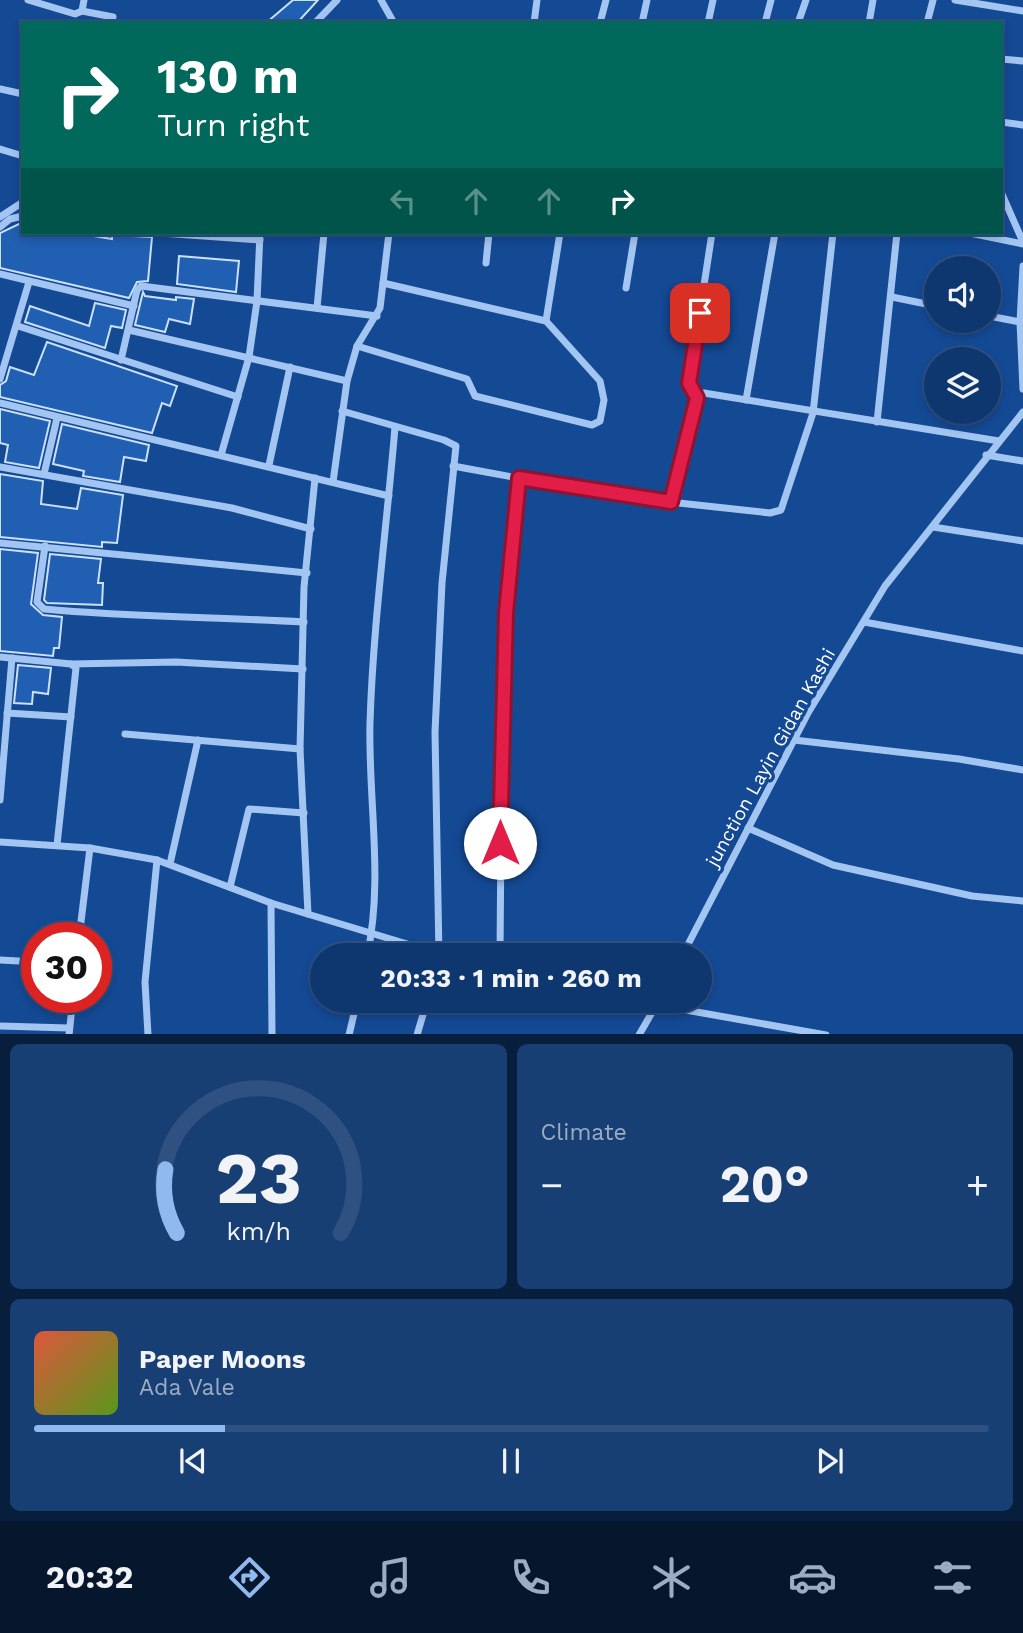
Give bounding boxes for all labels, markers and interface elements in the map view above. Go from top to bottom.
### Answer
text: 130 m [157,47,299,105]
icon: right [42,49,133,140]
text: Turn right [157,106,309,144]
icon: left [384,182,422,220]
icon: ahead [457,182,495,220]
icon: ahead [530,182,568,220]
icon: right [603,182,641,220]
map controls [924,256,1001,424]
button: sound [924,256,1001,333]
pin [670,283,730,343]
icon: arrive [681,294,719,332]
button: layers [924,347,1001,424]
street label: junction Layin Gidan Kashi [700,644,840,872]
position arrow [463,806,537,880]
speed limit sign: 30 [21,922,112,1013]
text: 20:33 · 1 min · 260 m [380,963,642,993]
text: Climate [541,1119,627,1146]
text: 23 [215,1135,302,1221]
text: 20° [720,1154,810,1215]
text: − [541,1163,563,1207]
text: + [966,1163,989,1207]
text: km/h [226,1216,290,1245]
text: Paper Moons [139,1344,306,1374]
text: Ada Vale [139,1374,235,1401]
icon: previous [174,1442,212,1480]
icon: pause [492,1442,530,1480]
icon: next [811,1442,849,1480]
icon: directions [225,1553,274,1602]
icon: music [366,1553,415,1602]
icon: phone [506,1553,555,1602]
icon: climate [647,1553,696,1602]
icon: car [788,1553,837,1602]
icon: filters [928,1553,977,1602]
text: 20:32 [46,1558,133,1596]

